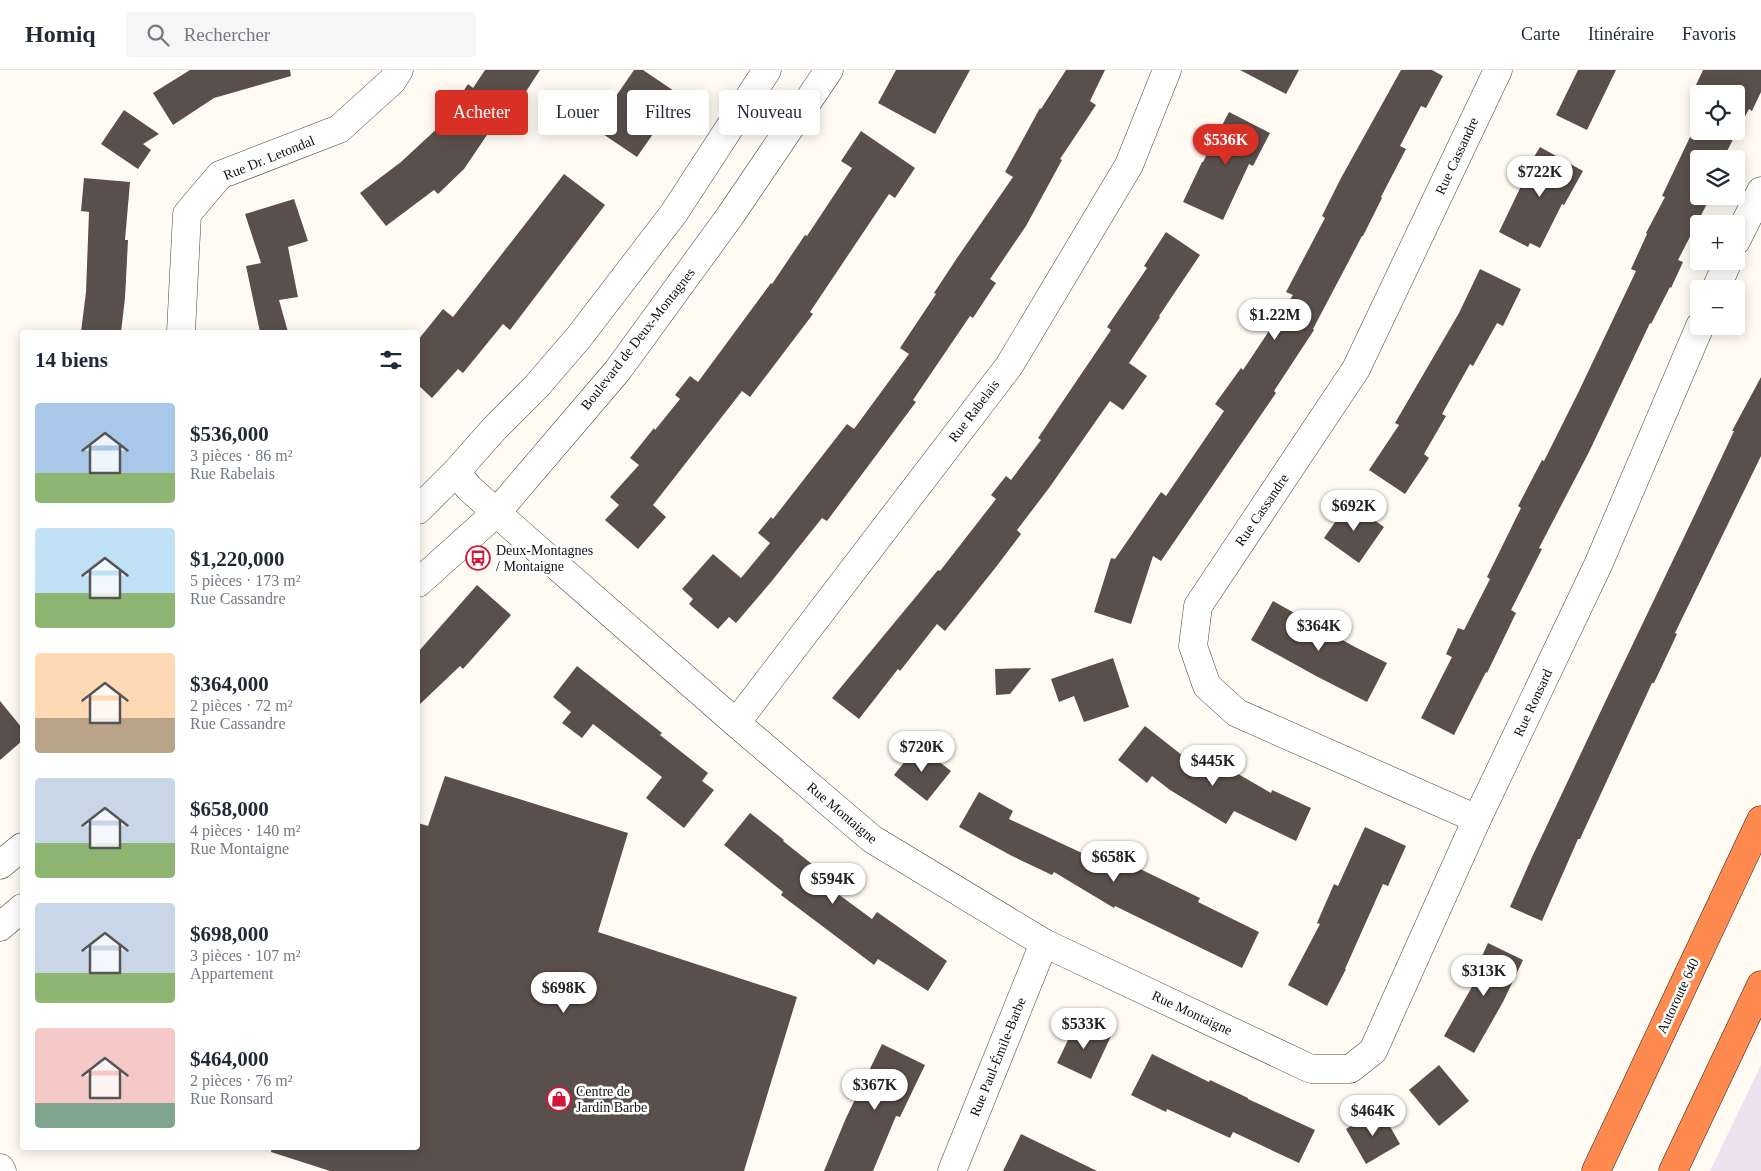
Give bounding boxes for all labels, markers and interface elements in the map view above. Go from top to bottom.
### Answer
search box [126,12,476,57]
text: Homiq [25,21,96,47]
icon: search [144,21,172,49]
text: Rechercher [184,24,270,45]
text: Carte [1521,24,1560,44]
text: Itinéraire [1588,24,1654,44]
text: Favoris [1682,24,1736,44]
map controls [1690,85,1745,335]
button: locate [1690,85,1745,140]
chip: Acheter [435,90,528,135]
chip: Louer [538,90,617,135]
chip: Filtres [627,90,709,135]
chip: Nouveau [719,90,820,135]
street label: Rue Cassandre [1433,115,1481,197]
pin: $536K [1191,124,1261,166]
text: $536K [1204,131,1248,148]
street label: Rue Dr. Letondal [221,133,317,183]
button: layers [1690,150,1745,205]
pin: $722K [1505,156,1575,198]
text: $722K [1518,163,1562,180]
button: + [1690,215,1745,270]
street label: Boulevard de Deux-Montagnes [578,265,698,413]
button: − [1690,280,1745,335]
pin: $1.22M [1234,298,1316,341]
text: $1.22M [1249,306,1301,323]
icon: filters [377,346,405,374]
text: 14 biens [35,348,108,372]
street label: Rue Rabelais [946,377,1002,445]
text: $536,000 [190,422,269,446]
icon: home [75,423,135,483]
text: 3 pièces · 86 m² [190,447,293,464]
text: Rue Rabelais [190,465,275,482]
street label: Rue Cassandre [1232,471,1292,549]
pin: $692K [1319,490,1389,532]
text: $692K [1332,497,1376,514]
place label: Deux-Montagnes / Montaigne [496,543,593,574]
bus stop icon: Deux-Montagnes / Montaigne [465,545,491,571]
text: $1,220,000 [190,547,285,571]
icon: home [75,548,135,608]
text: 5 pièces · 173 m² [190,572,301,589]
text: Rue Cassandre [190,590,286,607]
pin: $364K [1284,610,1354,652]
text: $364K [1297,617,1341,634]
street label: Rue Ronsard [1511,667,1555,739]
text: $364,000 [190,672,269,696]
icon: home [75,673,135,733]
text: 2 pièces · 72 m² [190,697,293,714]
text: Rue Cassandre [190,715,286,732]
pin: $720K [887,730,957,773]
text: $720K [900,738,944,755]
pin: $445K [1178,744,1248,787]
text: $445K [1191,752,1235,769]
street label: Rue Montaigne [804,779,880,847]
text: $658,000 [190,797,269,821]
icon: home [75,798,135,858]
text: 4 pièces · 140 m² [190,822,301,839]
text: Rue Montaigne [190,840,289,857]
pin: $658K [1079,840,1149,883]
text: $658K [1092,848,1136,865]
pin: $594K [798,862,868,905]
text: $594K [811,870,855,887]
text: $698,000 [190,922,269,946]
icon: home [75,923,135,983]
text: 3 pièces · 107 m² [190,947,301,964]
pin: $313K [1449,954,1519,997]
street label: Autoroute 640 [1654,956,1702,1036]
text: $313K [1462,962,1506,979]
text: Appartement [190,965,274,982]
pin: $698K [529,972,599,1014]
text: $698K [542,979,586,996]
street label: Rue Montaigne [1150,988,1234,1038]
street label: Rue Paul-Émile-Barbe [966,995,1029,1119]
pin: $533K [1049,1008,1119,1050]
text: $533K [1062,1015,1106,1032]
text: $464,000 [190,1047,269,1071]
icon: home [75,1048,135,1108]
pin: $367K [840,1068,910,1111]
text: 2 pièces · 76 m² [190,1072,293,1089]
text: $367K [853,1076,897,1093]
place label: Centre de Jardin Barbe [576,1084,647,1115]
shop icon: Centre de Jardin Barbe [546,1086,572,1112]
text: Rue Ronsard [190,1090,273,1107]
pin: $464K [1338,1094,1408,1137]
text: $464K [1351,1102,1395,1119]

